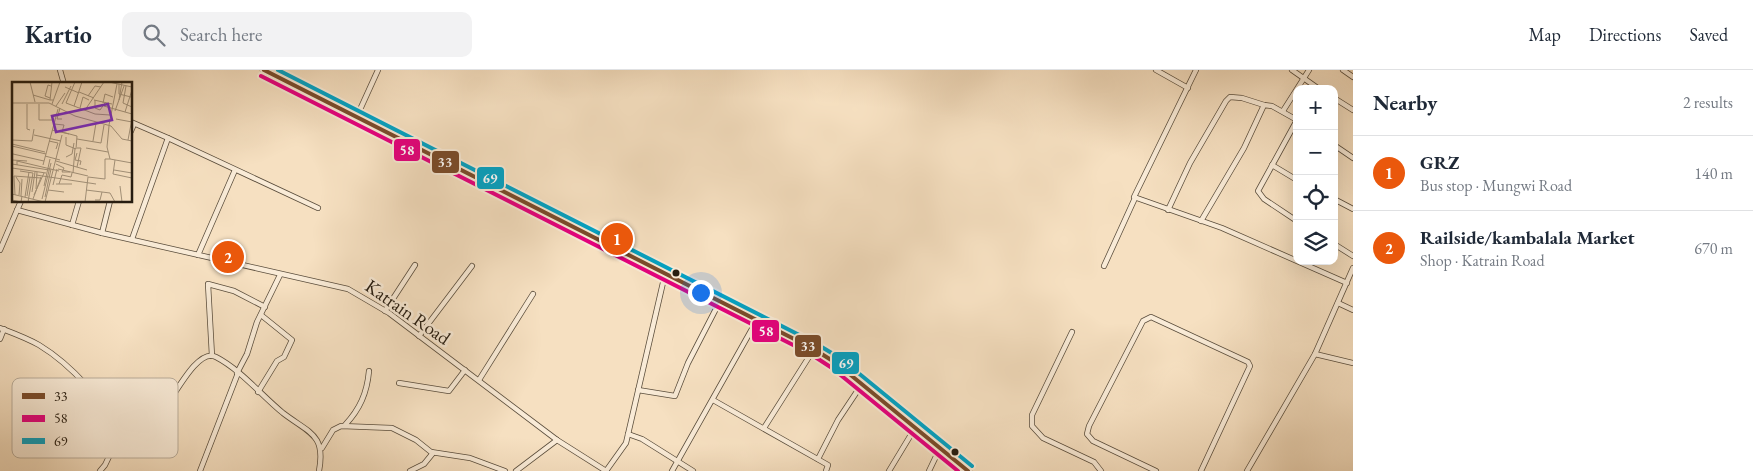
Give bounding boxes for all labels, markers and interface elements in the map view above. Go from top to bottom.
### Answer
search box [122,12,472,57]
text: Kartio [25,19,92,50]
icon: search [140,21,168,49]
text: Search here [180,22,262,47]
text: Map [1529,23,1561,46]
text: Directions [1589,23,1661,46]
text: Saved [1689,23,1728,46]
inset map [12,82,132,202]
map controls [1293,85,1338,265]
button: + [1293,85,1338,130]
text: Nearby [1373,89,1437,116]
text: 2 results [1683,92,1733,113]
button: − [1293,130,1338,175]
line badge: 58 [393,138,421,162]
text: 58 [400,141,414,159]
line badge: 33 [431,150,460,174]
text: GRZ [1420,150,1459,175]
text: 33 [438,153,452,171]
text: 1 [1385,163,1393,184]
text: 140 m [1694,163,1733,184]
line badge: 69 [476,166,505,190]
text: 69 [483,169,498,187]
button: locate [1293,175,1338,220]
text: Bus stop · Mungwi Road [1420,175,1572,196]
pin: 1 [601,220,633,258]
button: layers [1293,220,1338,265]
text: Railside/kambalala Market [1420,225,1635,250]
pin: 2 [212,238,244,276]
text: 2 [1385,238,1393,259]
text: 670 m [1694,238,1733,259]
text: Shop · Katrain Road [1420,250,1545,271]
unlabelled marker [671,268,681,278]
street label: Katrain Road [360,273,456,351]
your location [688,280,714,306]
line badge: 58 [751,319,780,343]
text: 58 [759,322,773,340]
line badge: 33 [794,334,822,358]
text: 33 [801,337,815,355]
line badge: 69 [831,351,860,375]
text: 69 [839,354,854,372]
legend [12,378,178,458]
text: 33 [54,387,68,405]
text: 58 [54,409,68,427]
text: 69 [54,432,68,450]
unlabelled marker [950,447,960,457]

